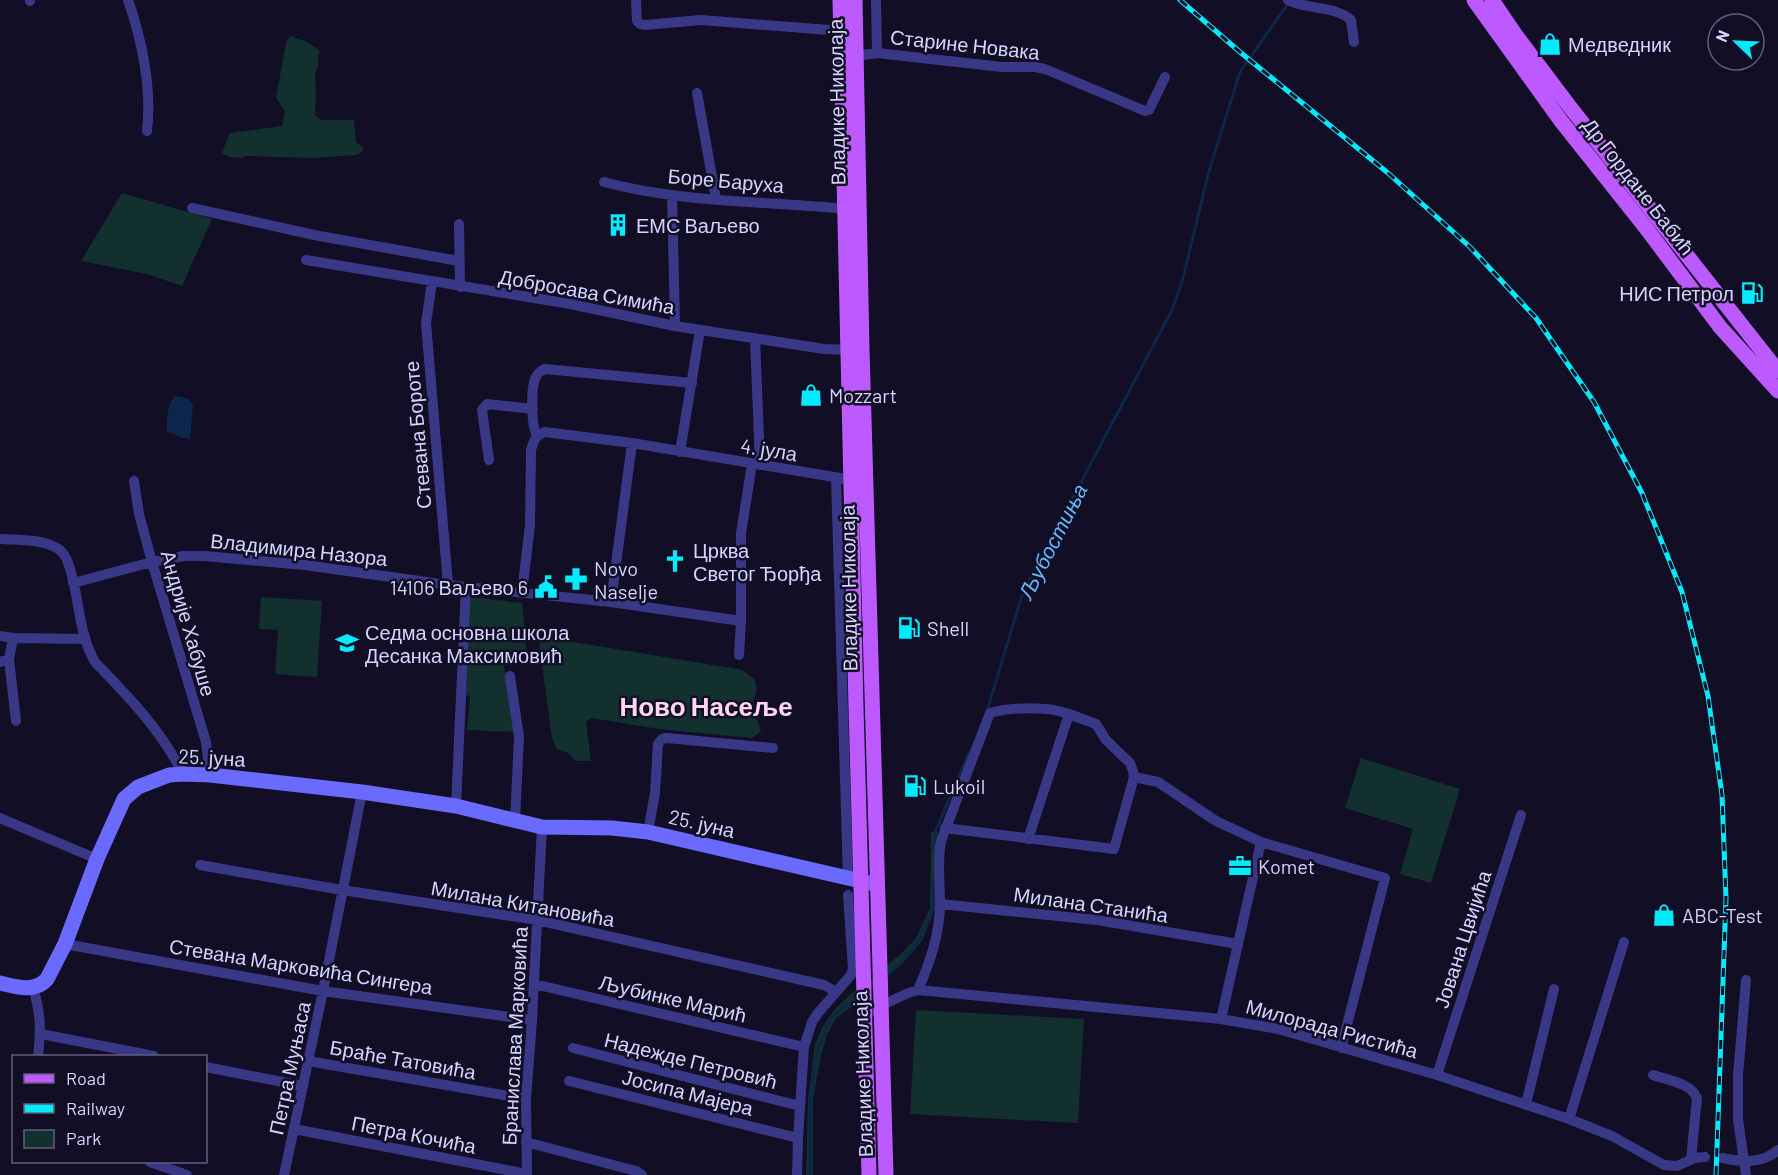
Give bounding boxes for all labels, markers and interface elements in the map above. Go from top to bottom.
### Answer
north arrow [1706,12,1766,72]
street label: Владике Николаја [823,18,849,186]
street label: Старине Новака [889,24,1042,64]
text: N [1711,27,1733,45]
shop icon: Медведник [1537,31,1563,57]
place label: Медведник [1568,32,1671,56]
street label: Др Гордане Бабић [1578,113,1700,259]
street label: Боре Баруха [667,163,786,197]
building icon: ЕМС Ваљево [605,212,631,238]
place label: ЕМС Ваљево [636,213,760,237]
street label: Добросава Симића [497,264,678,318]
fuel station icon: НИС Петрол [1739,280,1765,306]
place label: НИС Петрол [1619,281,1734,305]
street label: Стевана Бороте [399,360,435,510]
shop icon: Mozzart [798,382,824,408]
place label: Mozzart [829,383,897,407]
street label: 4. јула [739,433,800,465]
water label: Љубостиња [1011,479,1092,604]
street label: Владике Николаја [835,504,861,672]
street label: Владимира Назора [209,528,390,570]
place label: Црква Светог Ђорђа [693,538,822,585]
street label: Андрије Хабуше [157,547,221,699]
church icon: Црква Светог Ђорђа [662,548,688,574]
place label: Novo Naselje [594,556,658,603]
pharmacy icon: Novo Naselje [563,566,589,592]
public building icon: 14106 Ваљево 6 [533,574,559,600]
place label: 14106 Ваљево 6 [390,575,528,599]
fuel station icon: Shell [896,615,922,641]
place label: Shell [927,616,969,640]
place label: Седма основна школа Десанка Максимовић [365,620,570,667]
school or university icon: Седма основна школа Десанка Максимовић [334,630,360,656]
district label: Ново Насеље [619,690,793,721]
street label: 25. јуна [178,743,247,771]
fuel station icon: Lukoil [902,773,928,799]
place label: Lukoil [933,774,985,798]
street label: 25. јуна [667,804,738,842]
office icon: Komet [1227,853,1253,879]
place label: Komet [1258,854,1315,878]
street label: Јована Цвијића [1428,866,1496,1011]
street label: Милана Китановића [429,875,617,931]
street label: Милана Станића [1012,881,1171,927]
shop icon: ABC-Test [1651,902,1677,928]
place label: ABC-Test [1682,903,1763,927]
street label: Бранислава Марковића [496,925,532,1146]
street label: Стевана Марковића Сингера [168,933,435,999]
street label: Љубинке Марић [597,969,749,1027]
street label: Владике Николаја [847,989,877,1158]
street label: Милорада Ристића [1243,994,1421,1063]
street label: Петра Муњаса [263,998,315,1137]
street label: Надежде Петровић [602,1027,780,1093]
street label: Браће Татовића [328,1034,479,1084]
legend [12,1055,207,1163]
street label: Јосипа Мајера [620,1064,757,1120]
text: Road [66,1067,106,1089]
text: Railway [66,1097,125,1119]
street label: Петра Кочића [350,1110,479,1158]
text: Park [66,1127,101,1149]

